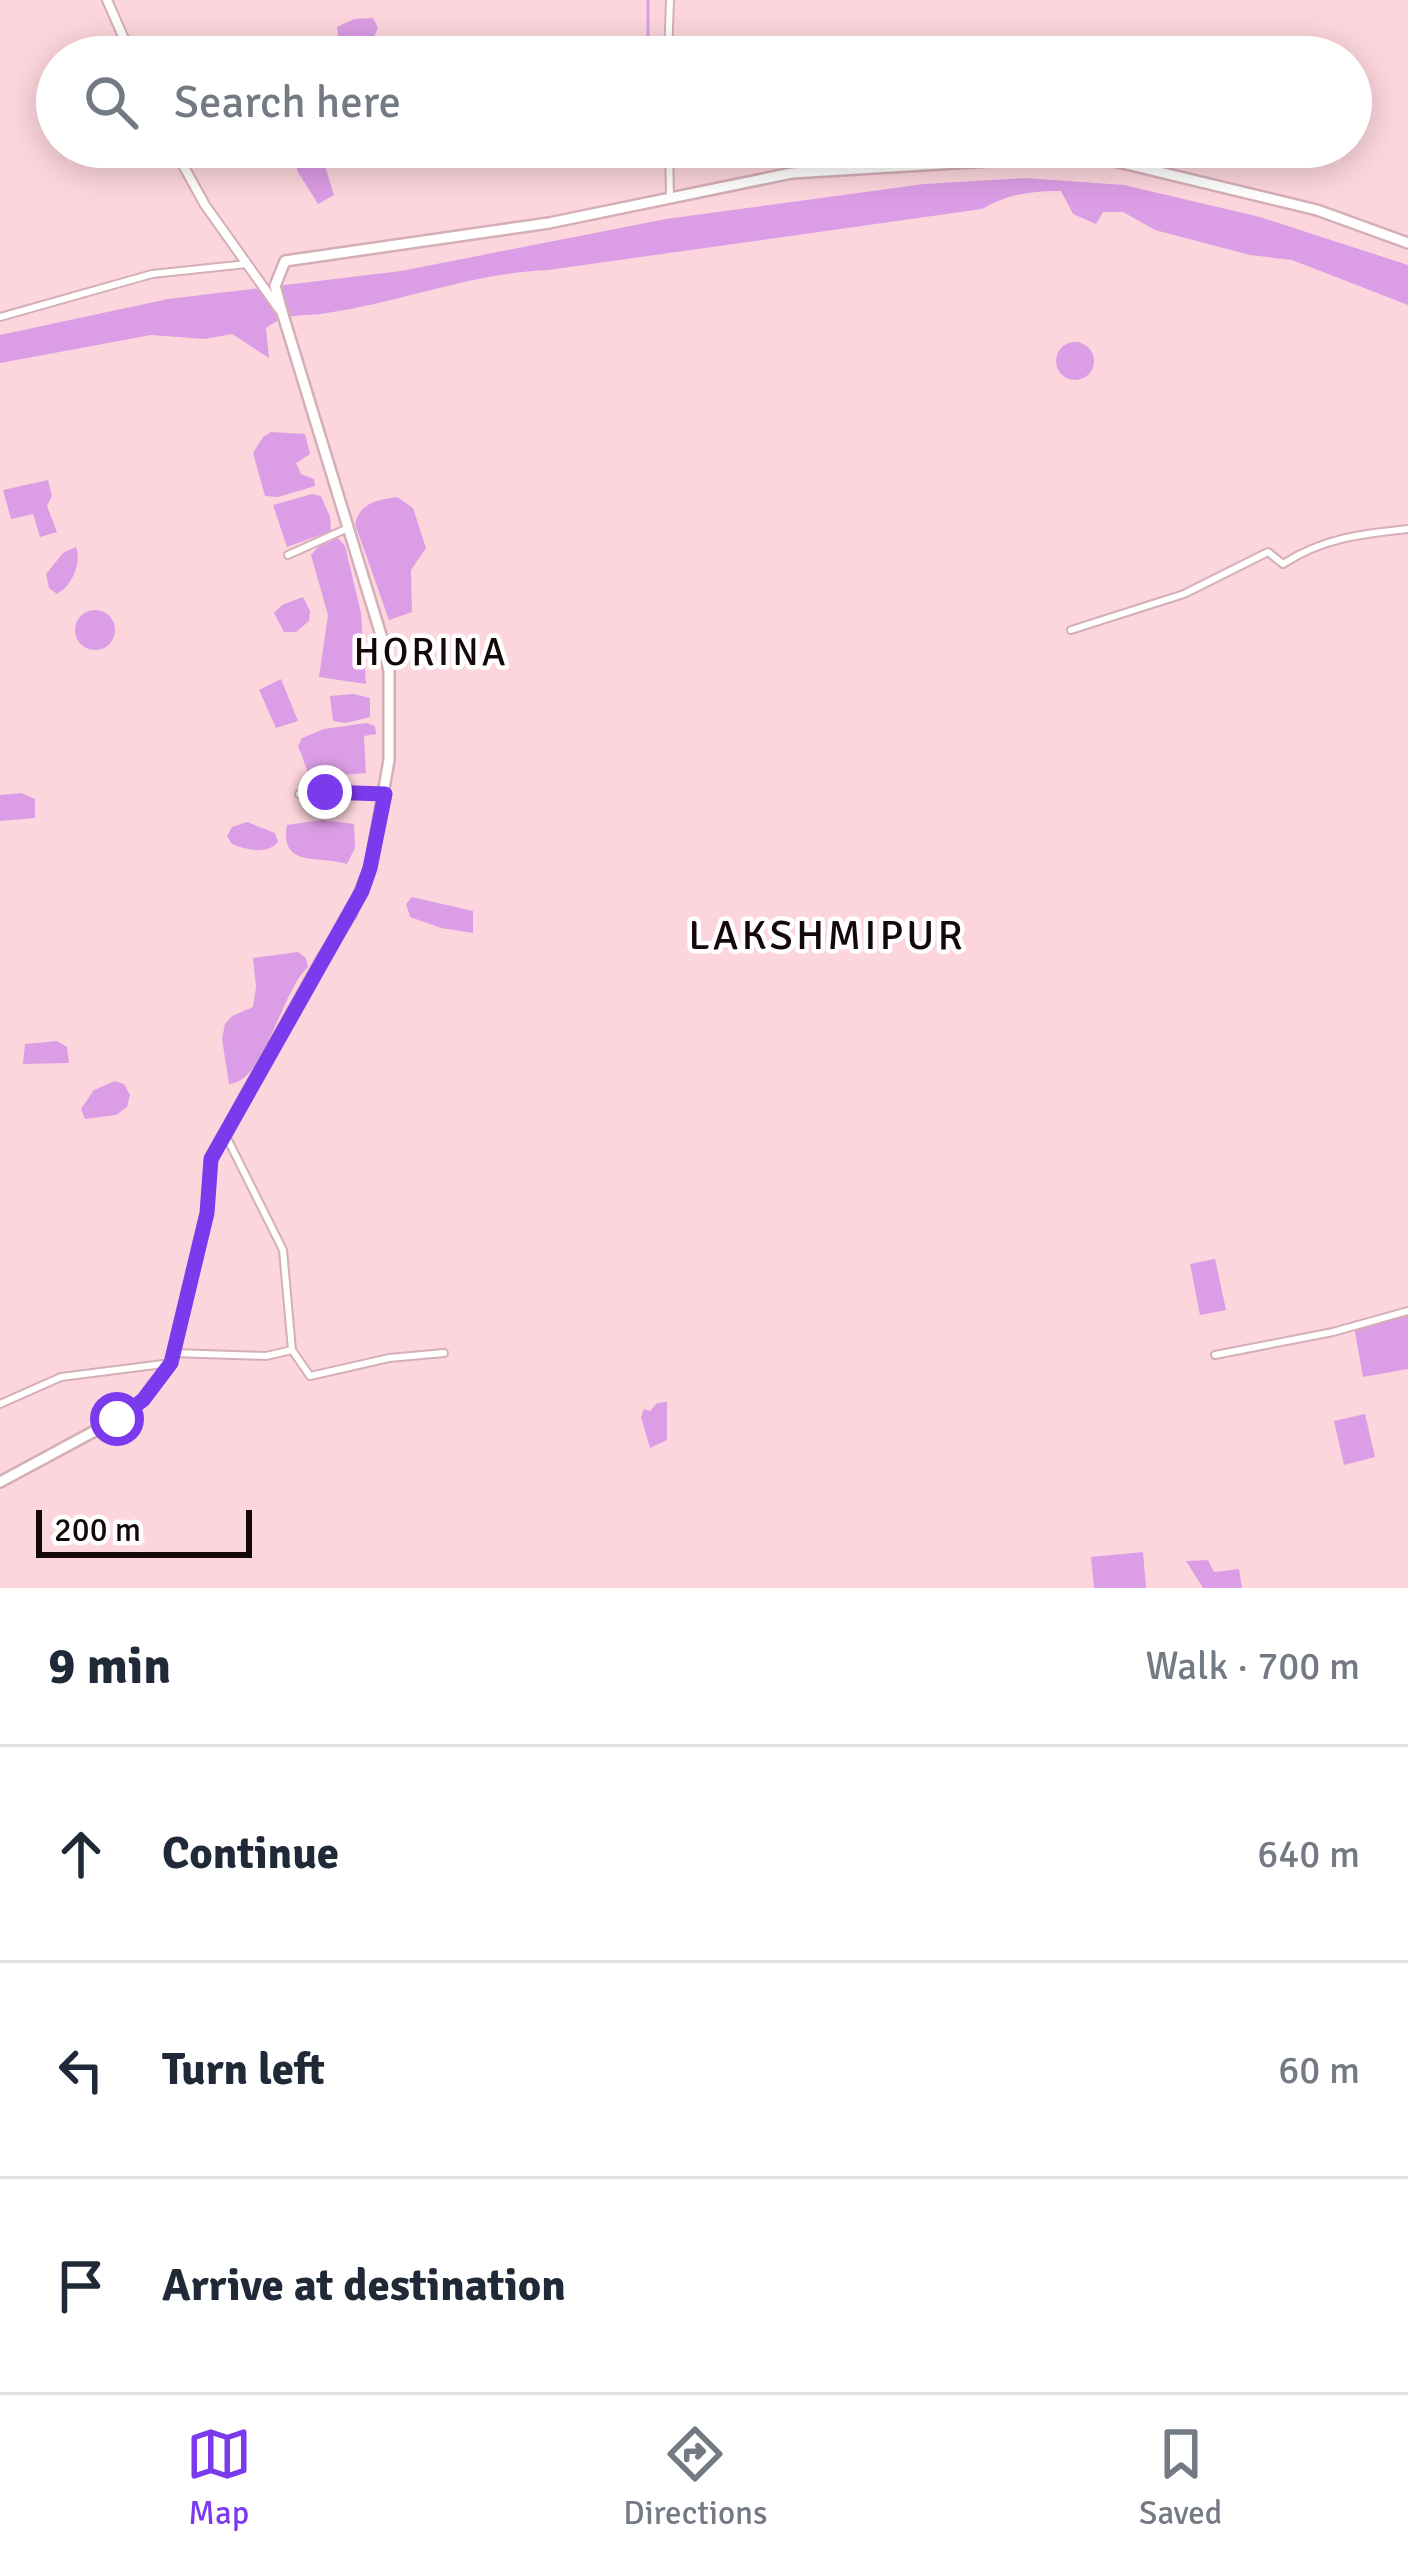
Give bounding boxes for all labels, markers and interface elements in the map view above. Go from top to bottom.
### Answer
search box [36,36,1372,168]
icon: search [78,69,144,135]
text: Search here [174,75,401,130]
district label: HORINA [353,628,509,676]
route end [298,765,352,819]
district label: LAKSHMIPUR [688,910,966,961]
route start [90,1392,144,1446]
scale bar [36,1504,252,1557]
text: 200 m [54,1510,141,1551]
text: 9 min [48,1635,171,1698]
text: Walk · 700 m [1146,1642,1360,1690]
icon: ahead [48,1821,114,1887]
text: Continue [162,1826,339,1881]
text: 640 m [1257,1830,1360,1878]
icon: left [48,2037,114,2103]
text: Turn left [162,2042,325,2097]
text: 60 m [1278,2046,1360,2094]
icon: arrive [48,2253,114,2319]
text: Arrive at destination [162,2258,566,2313]
tab: Map [186,2421,252,2534]
tab: Directions [623,2421,768,2534]
tab: Saved [1139,2421,1222,2534]

